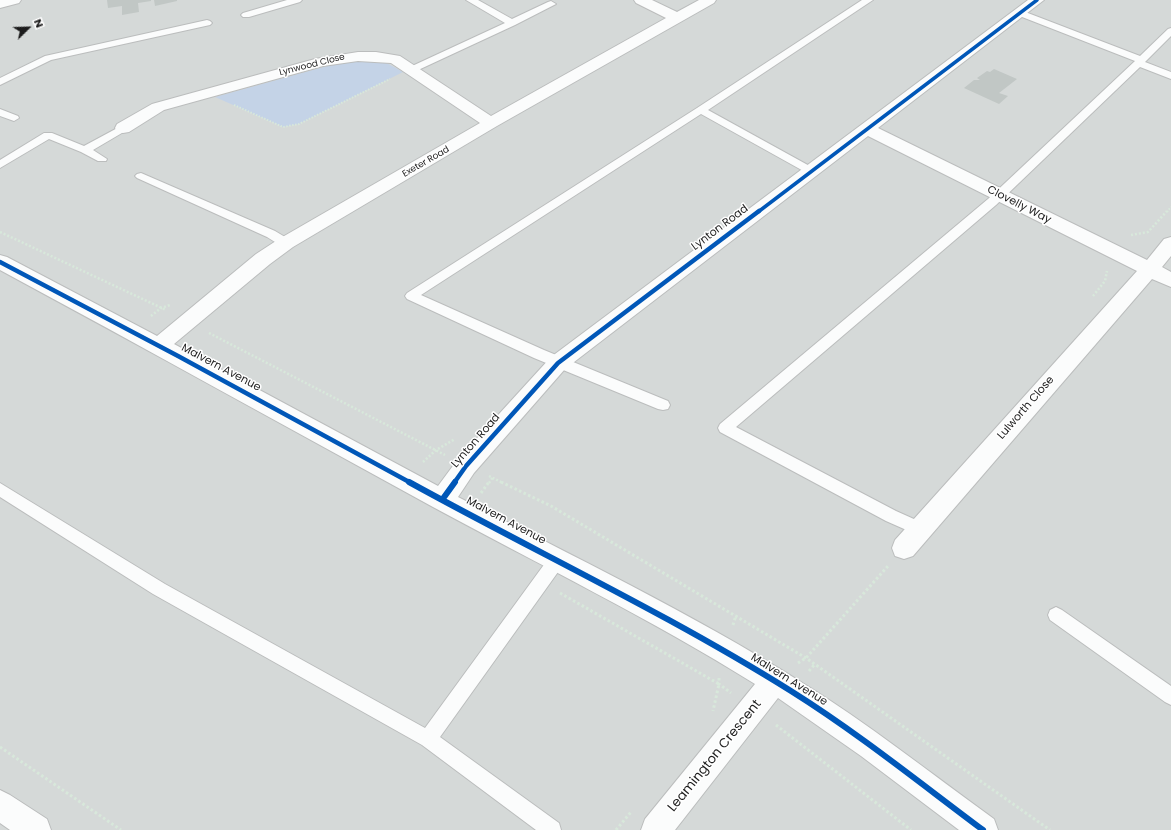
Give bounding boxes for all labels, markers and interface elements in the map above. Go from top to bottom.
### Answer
north arrow [8,8,48,48]
text: N [30,16,48,30]
street label: Lynwood Close [278,52,346,78]
street label: Exeter Road [401,144,451,180]
street label: Clovelly Way [985,183,1053,227]
street label: Lynton Road [689,202,751,254]
street label: Malvern Avenue [179,342,263,394]
street label: Lulworth Close [995,374,1057,442]
street label: Lynton Road [449,411,503,471]
street label: Malvern Avenue [464,495,548,547]
street label: Malvern Avenue [748,651,830,709]
street label: Leamington Crescent [665,697,765,815]

